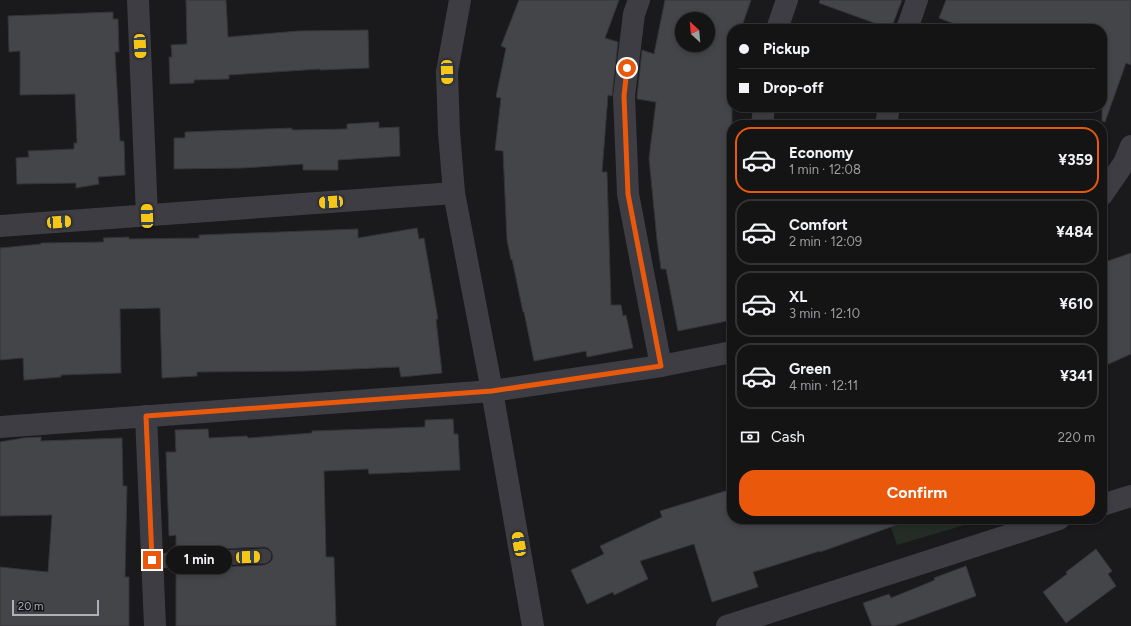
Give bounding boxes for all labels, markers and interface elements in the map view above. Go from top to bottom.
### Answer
north arrow [675,12,715,52]
map controls [675,12,715,52]
car [133,34,147,58]
text: Pickup [763,40,810,58]
route start [618,59,636,77]
car [441,60,453,84]
text: Drop-off [763,79,824,97]
icon: car [741,142,777,178]
text: Economy [789,144,854,162]
text: ¥359 [1058,151,1093,169]
text: 1 min · 12:08 [789,162,861,177]
car [319,195,343,209]
car [141,204,153,228]
icon: car [741,214,777,250]
car [47,215,71,229]
text: Comfort [789,216,848,234]
text: ¥484 [1056,223,1093,241]
text: 2 min · 12:09 [789,234,862,249]
icon: car [741,286,777,322]
text: XL [789,288,807,306]
text: ¥610 [1059,295,1093,313]
text: 3 min · 12:10 [789,306,860,321]
icon: car [741,358,777,394]
text: Green [789,360,831,378]
text: ¥341 [1060,367,1093,385]
text: 4 min · 12:11 [789,378,858,393]
icon: cash [739,426,761,448]
text: Cash [771,428,805,446]
text: 220 m [1058,430,1095,445]
button: Confirm [739,470,1095,516]
car [511,531,527,557]
callout: 1 min [166,546,232,574]
route end [143,551,161,569]
car [236,551,260,563]
text: 1 min [184,552,214,567]
scale bar [12,598,99,617]
text: 20 m [18,600,43,613]

